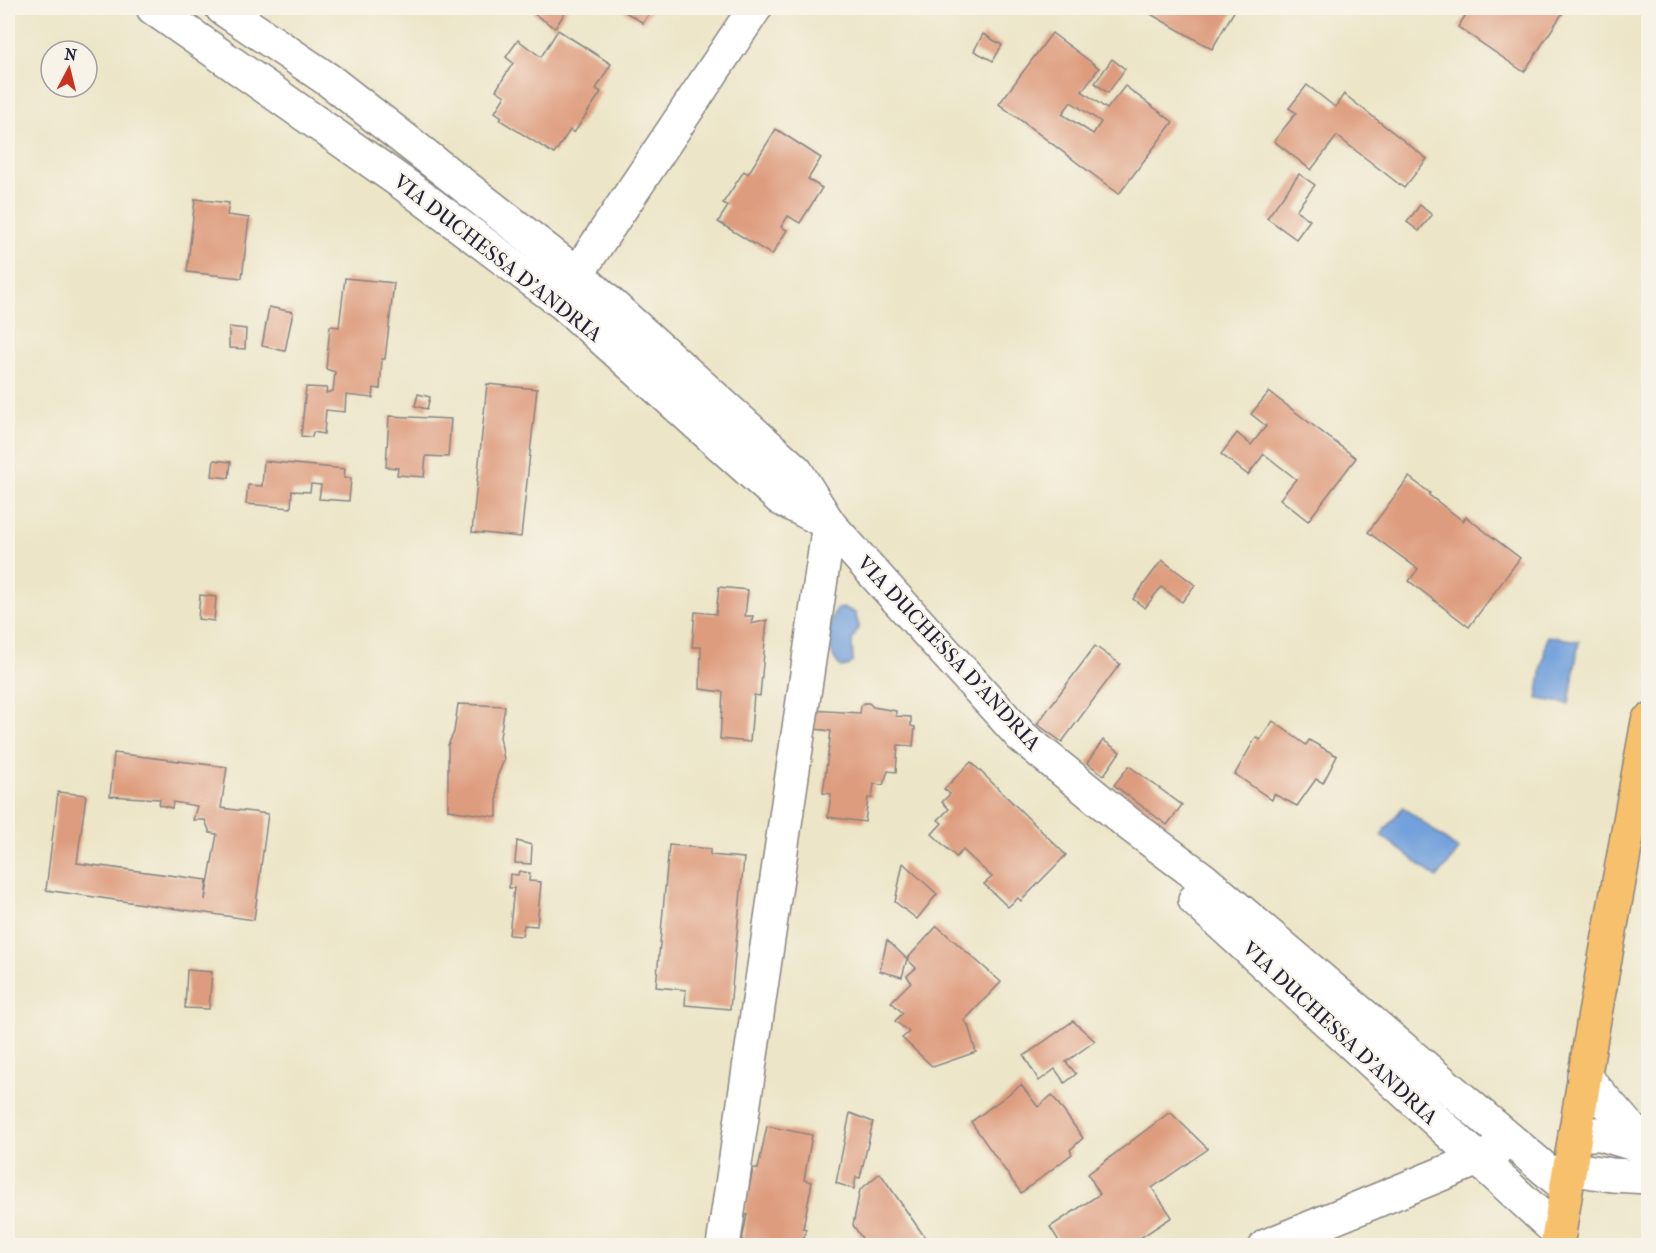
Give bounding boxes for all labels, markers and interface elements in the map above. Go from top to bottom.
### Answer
north arrow [39,39,99,99]
text: N [64,44,79,65]
street label: VIA DUCHESSA D'ANDRIA [388,169,607,347]
street label: VIA DUCHESSA D'ANDRIA [852,550,1046,756]
street label: VIA DUCHESSA D'ANDRIA [1237,936,1443,1130]

